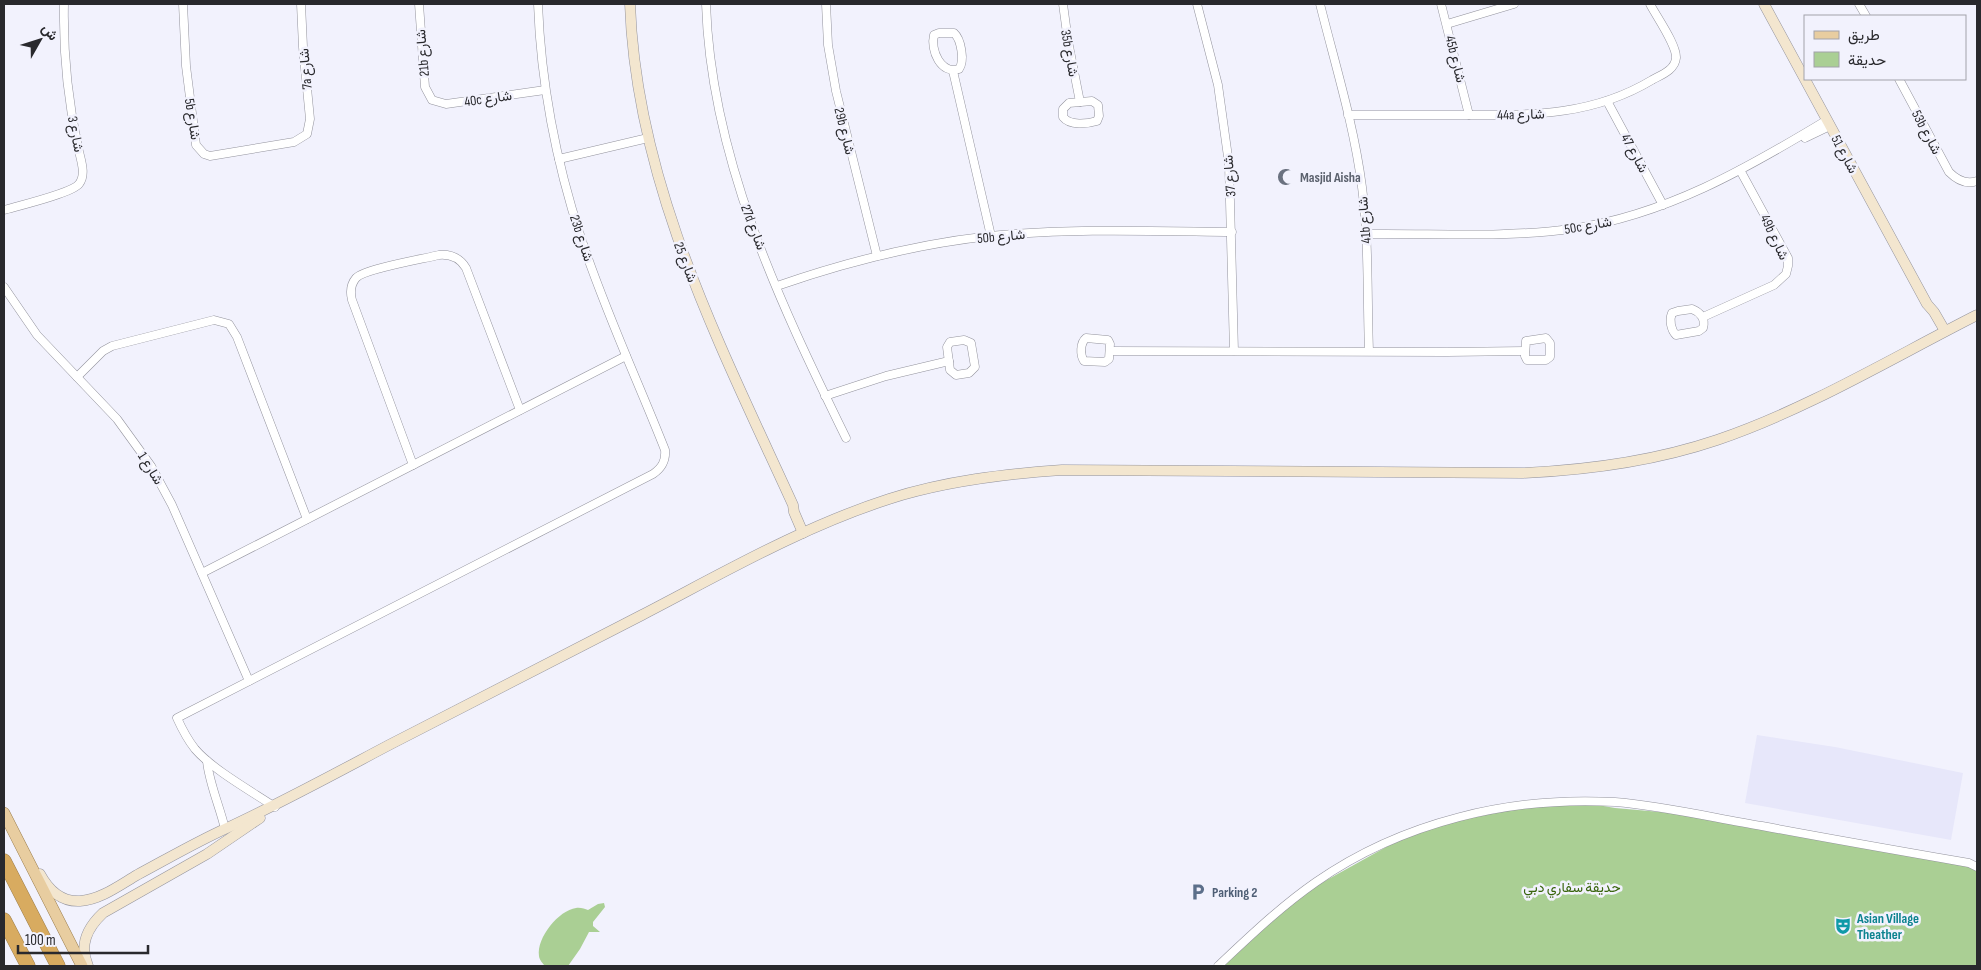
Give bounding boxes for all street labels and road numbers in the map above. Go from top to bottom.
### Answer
street label: 35b شارع [1055,28,1082,78]
street label: 21b شارع [412,29,435,77]
street label: 45b شارع [1440,34,1470,85]
street label: 7a شارع [295,48,318,90]
street label: 40c شارع [463,87,513,112]
street label: 5b شارع [179,97,204,141]
street label: 29b شارع [828,106,859,157]
street label: 44a شارع [1497,106,1545,125]
street label: 53b شارع [1906,107,1945,158]
street label: شارع 3 [62,115,87,154]
street label: شارع 47 [1615,131,1652,177]
street label: شارع 51 [1826,132,1862,177]
street label: شارع 37 [1220,154,1241,197]
street label: 41b شارع [1354,196,1377,244]
street label: 27d شارع [735,202,770,253]
street label: 49b شارع [1755,212,1792,264]
street label: 23b شارع [564,213,597,264]
street label: 50c شارع [1563,213,1613,240]
street label: 50b شارع [976,226,1026,249]
street label: شارع 25 [668,240,701,285]
street label: شارع 1 [132,449,167,489]

